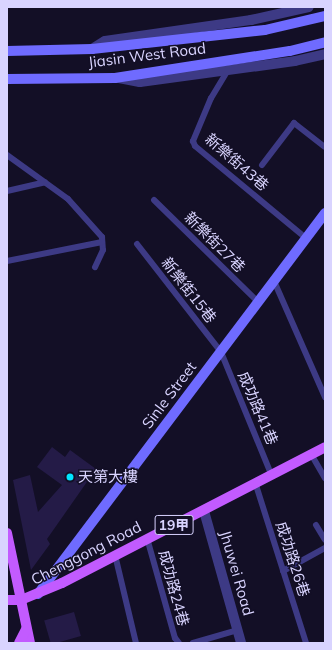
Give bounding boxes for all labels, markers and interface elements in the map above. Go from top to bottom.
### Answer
street label: Jiasin West Road [87,39,207,71]
street label: 新樂街43巷 [202,130,272,194]
street label: 新樂街27巷 [181,208,249,276]
street label: 新樂街15巷 [158,254,220,326]
street label: Sinle Street [138,358,200,432]
street label: 成功路41巷 [234,369,282,447]
place label: 天第大樓 [78,468,138,486]
marker: 天第大樓 [65,472,75,482]
road number: 19甲 [154,513,194,537]
street label: Chenggong Road [28,517,144,589]
street label: 成功路26巷 [272,519,314,599]
street label: Jhuwei Road [216,528,258,618]
street label: 成功路24巷 [155,548,193,628]

